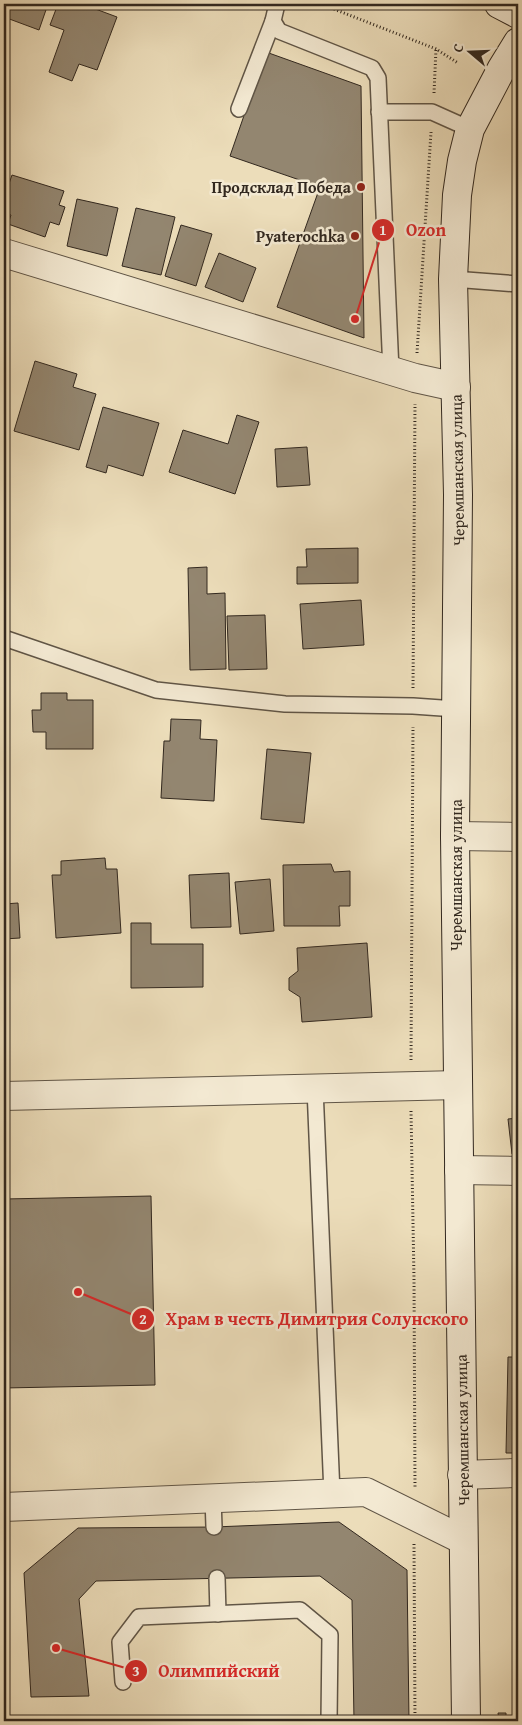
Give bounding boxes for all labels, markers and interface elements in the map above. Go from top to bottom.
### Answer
north arrow [444,28,494,78]
text: С [447,41,468,55]
place label: Продсклад Победа [211,175,352,199]
marker: Продсклад Победа [355,181,367,193]
callout: Ozon [370,213,456,246]
text: Ozon [406,216,446,243]
text: 1 [379,219,387,240]
place label: Pyaterochka [256,224,346,248]
marker: Pyaterochka [349,230,361,242]
street label: Черемшанская улица [444,394,470,546]
street label: Черемшанская улица [444,799,468,951]
callout: Храм в честь Димитрия Солунского [131,1303,479,1336]
text: Храм в честь Димитрия Солунского [166,1305,469,1332]
text: 2 [139,1308,147,1329]
street label: Черемшанская улица [449,1354,475,1506]
callout: Олимпийский [123,1654,290,1687]
text: Олимпийский [158,1657,280,1684]
text: 3 [132,1660,140,1681]

